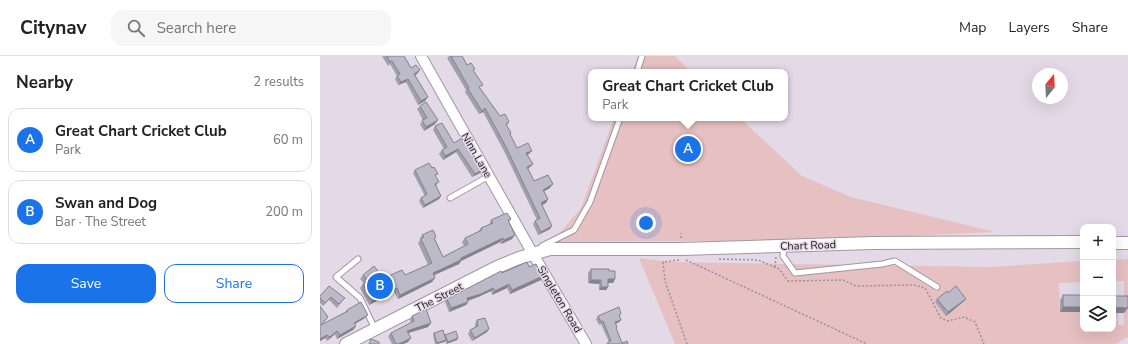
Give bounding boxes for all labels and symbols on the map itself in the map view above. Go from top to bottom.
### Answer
north arrow [1032,68,1068,104]
street label: Ninn Lane [458,130,496,181]
pin: A [675,134,701,164]
your location [636,213,656,233]
street label: Chart Road [780,237,836,254]
street label: Singleton Road [534,263,585,336]
pin: B [367,271,393,301]
street label: The Street [413,279,466,316]

